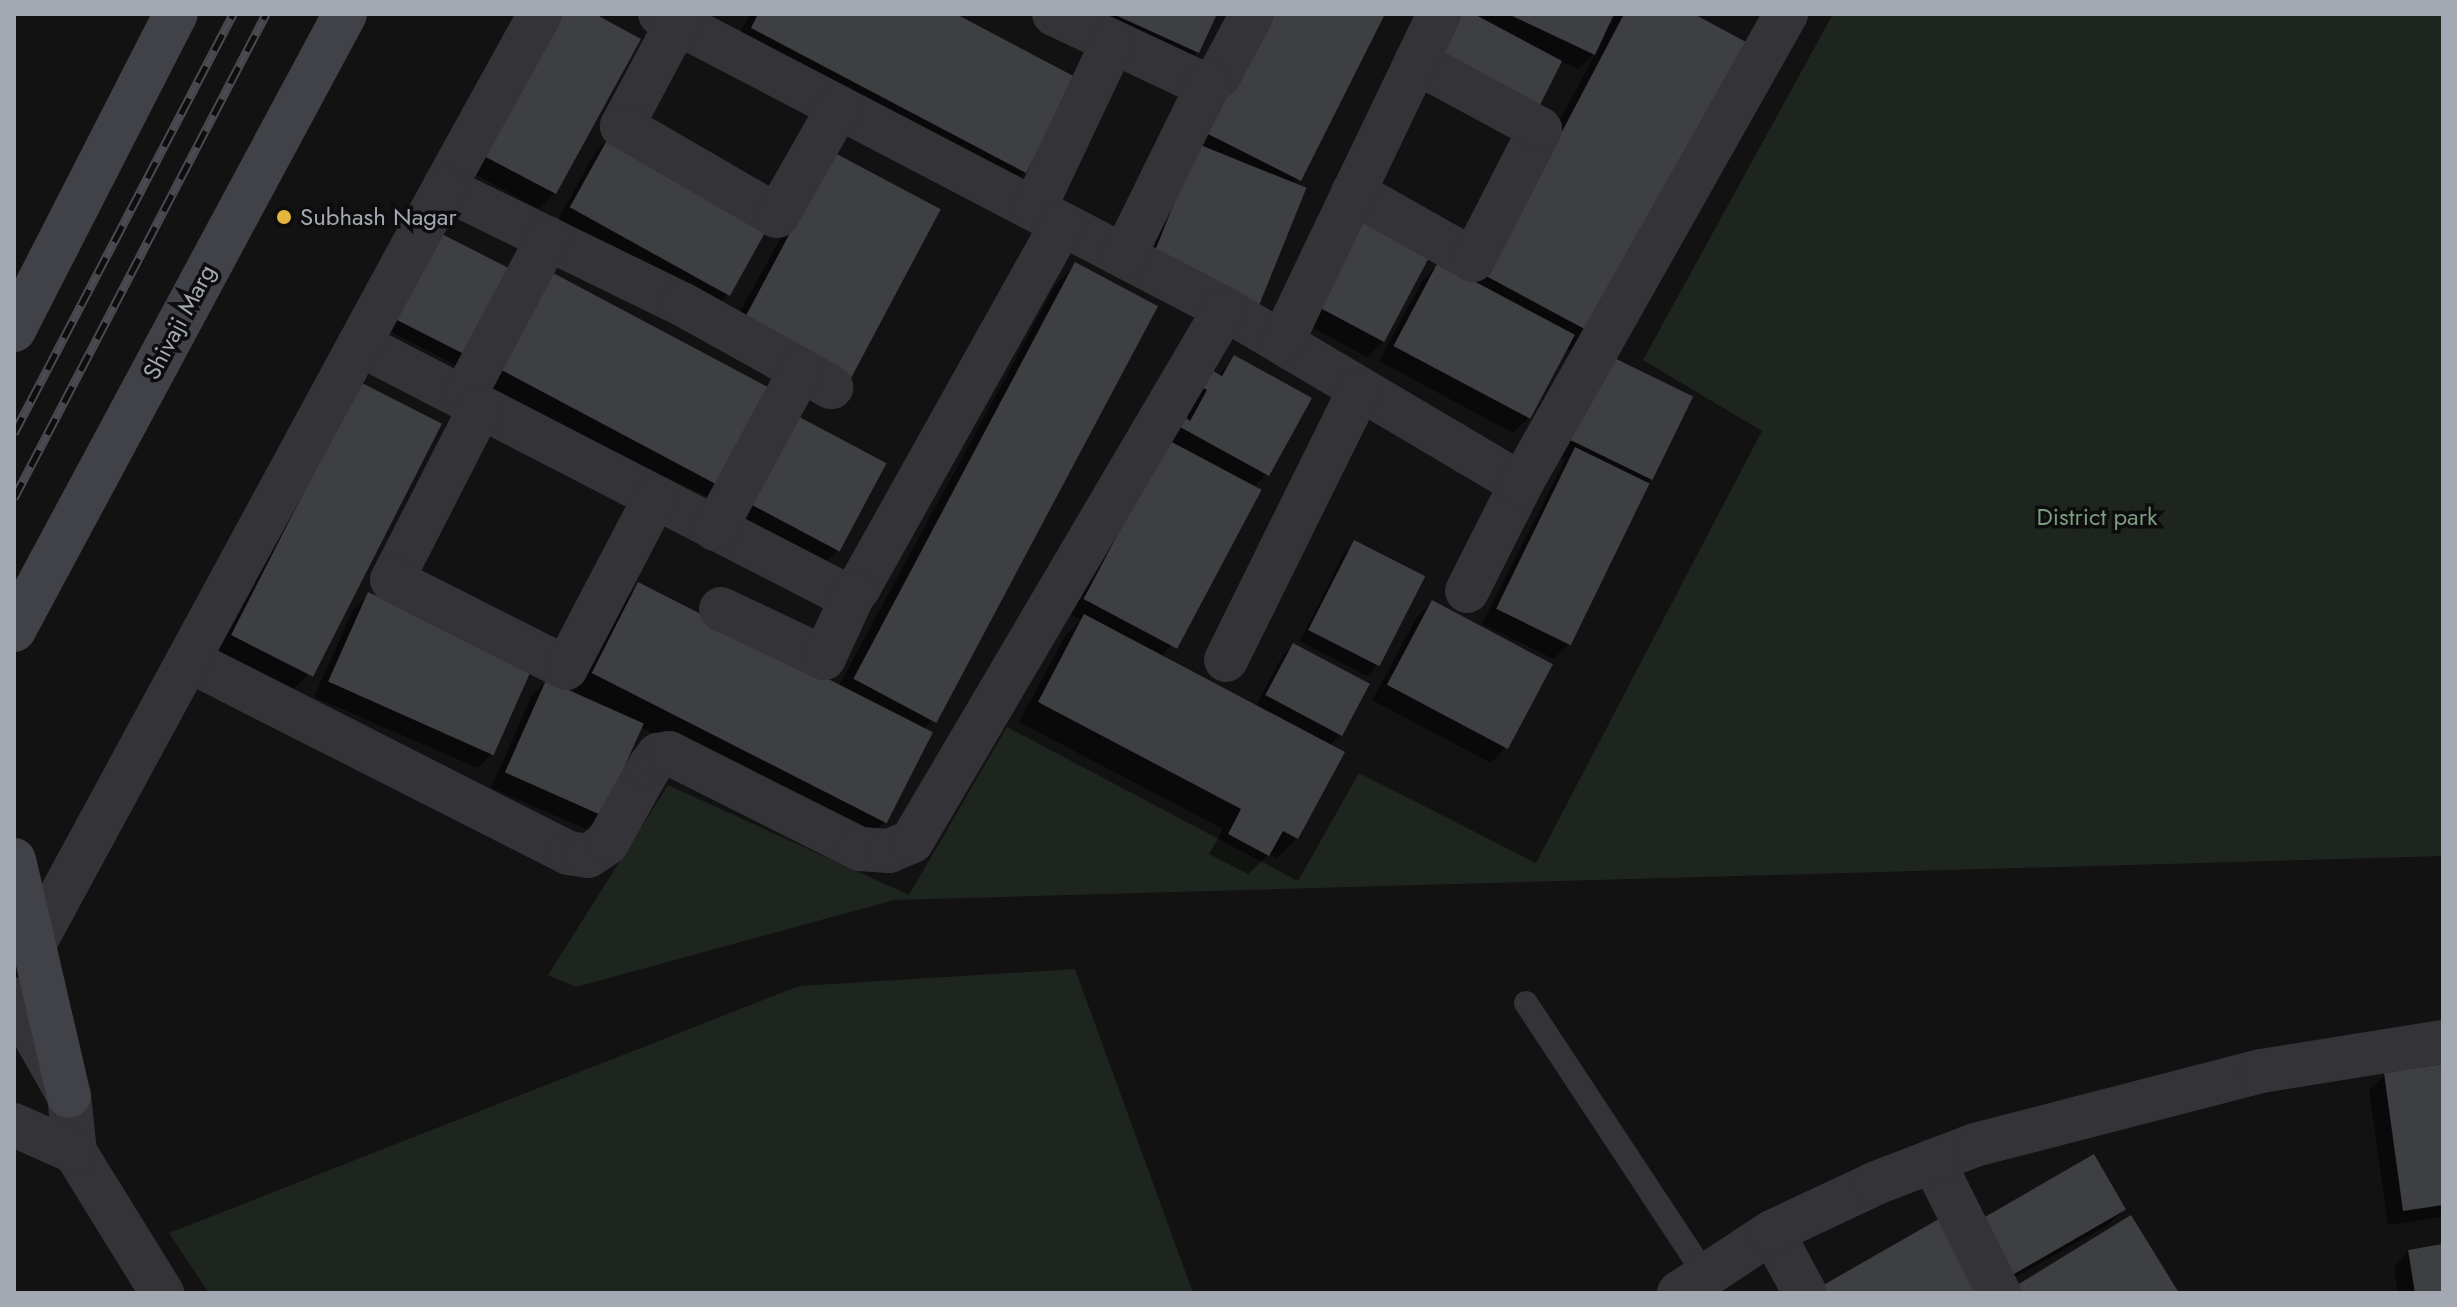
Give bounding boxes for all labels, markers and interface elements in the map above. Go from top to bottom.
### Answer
place label: Subhash Nagar [300,203,457,231]
marker: Subhash Nagar [275,208,293,226]
street label: Shivaji Marg [137,260,221,384]
park label: District park [2037,503,2157,531]

